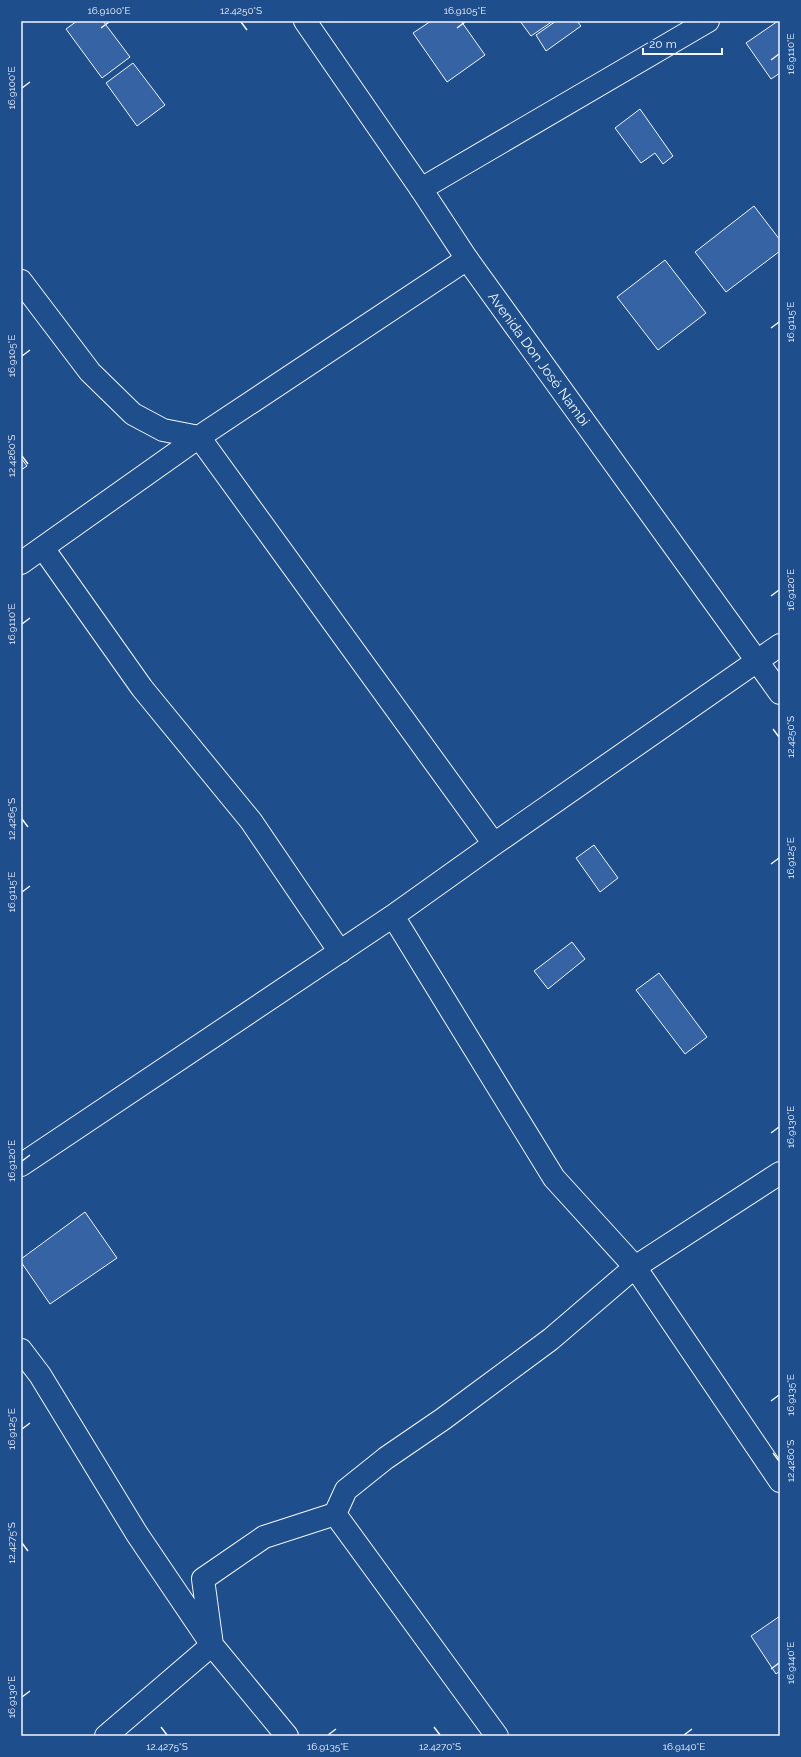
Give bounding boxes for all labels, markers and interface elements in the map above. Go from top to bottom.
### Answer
text: 16.9100°E [87,5,131,16]
text: 12.4250°S [220,5,262,16]
text: 16.9105°E [444,5,486,16]
scale bar [643,30,722,56]
text: 16.9110°E [785,33,796,75]
text: 20 m [649,37,677,51]
text: 16.9100°E [6,66,17,110]
street label: Avenida Don José Nambi [485,289,593,429]
text: 16.9115°E [785,302,796,342]
text: 16.9105°E [6,335,17,377]
text: 12.4260°S [6,435,17,477]
text: 16.9120°E [785,569,796,611]
text: 16.9110°E [6,603,17,645]
text: 12.4250°S [785,716,796,758]
text: 12.4265°S [6,798,17,840]
text: 16.9125°E [785,837,796,879]
text: 16.9115°E [6,872,17,912]
text: 16.9130°E [785,1106,796,1148]
text: 16.9120°E [6,1140,17,1182]
text: 16.9135°E [785,1374,796,1416]
text: 16.9125°E [6,1408,17,1450]
text: 12.4260°S [785,1440,796,1482]
text: 12.4275°S [6,1522,17,1564]
text: 16.9140°E [785,1642,796,1684]
text: 16.9130°E [6,1676,17,1718]
text: 12.4275°S [146,1741,188,1752]
text: 16.9135°E [307,1741,349,1752]
text: 12.4270°S [419,1741,461,1752]
text: 16.9140°E [663,1741,705,1752]

